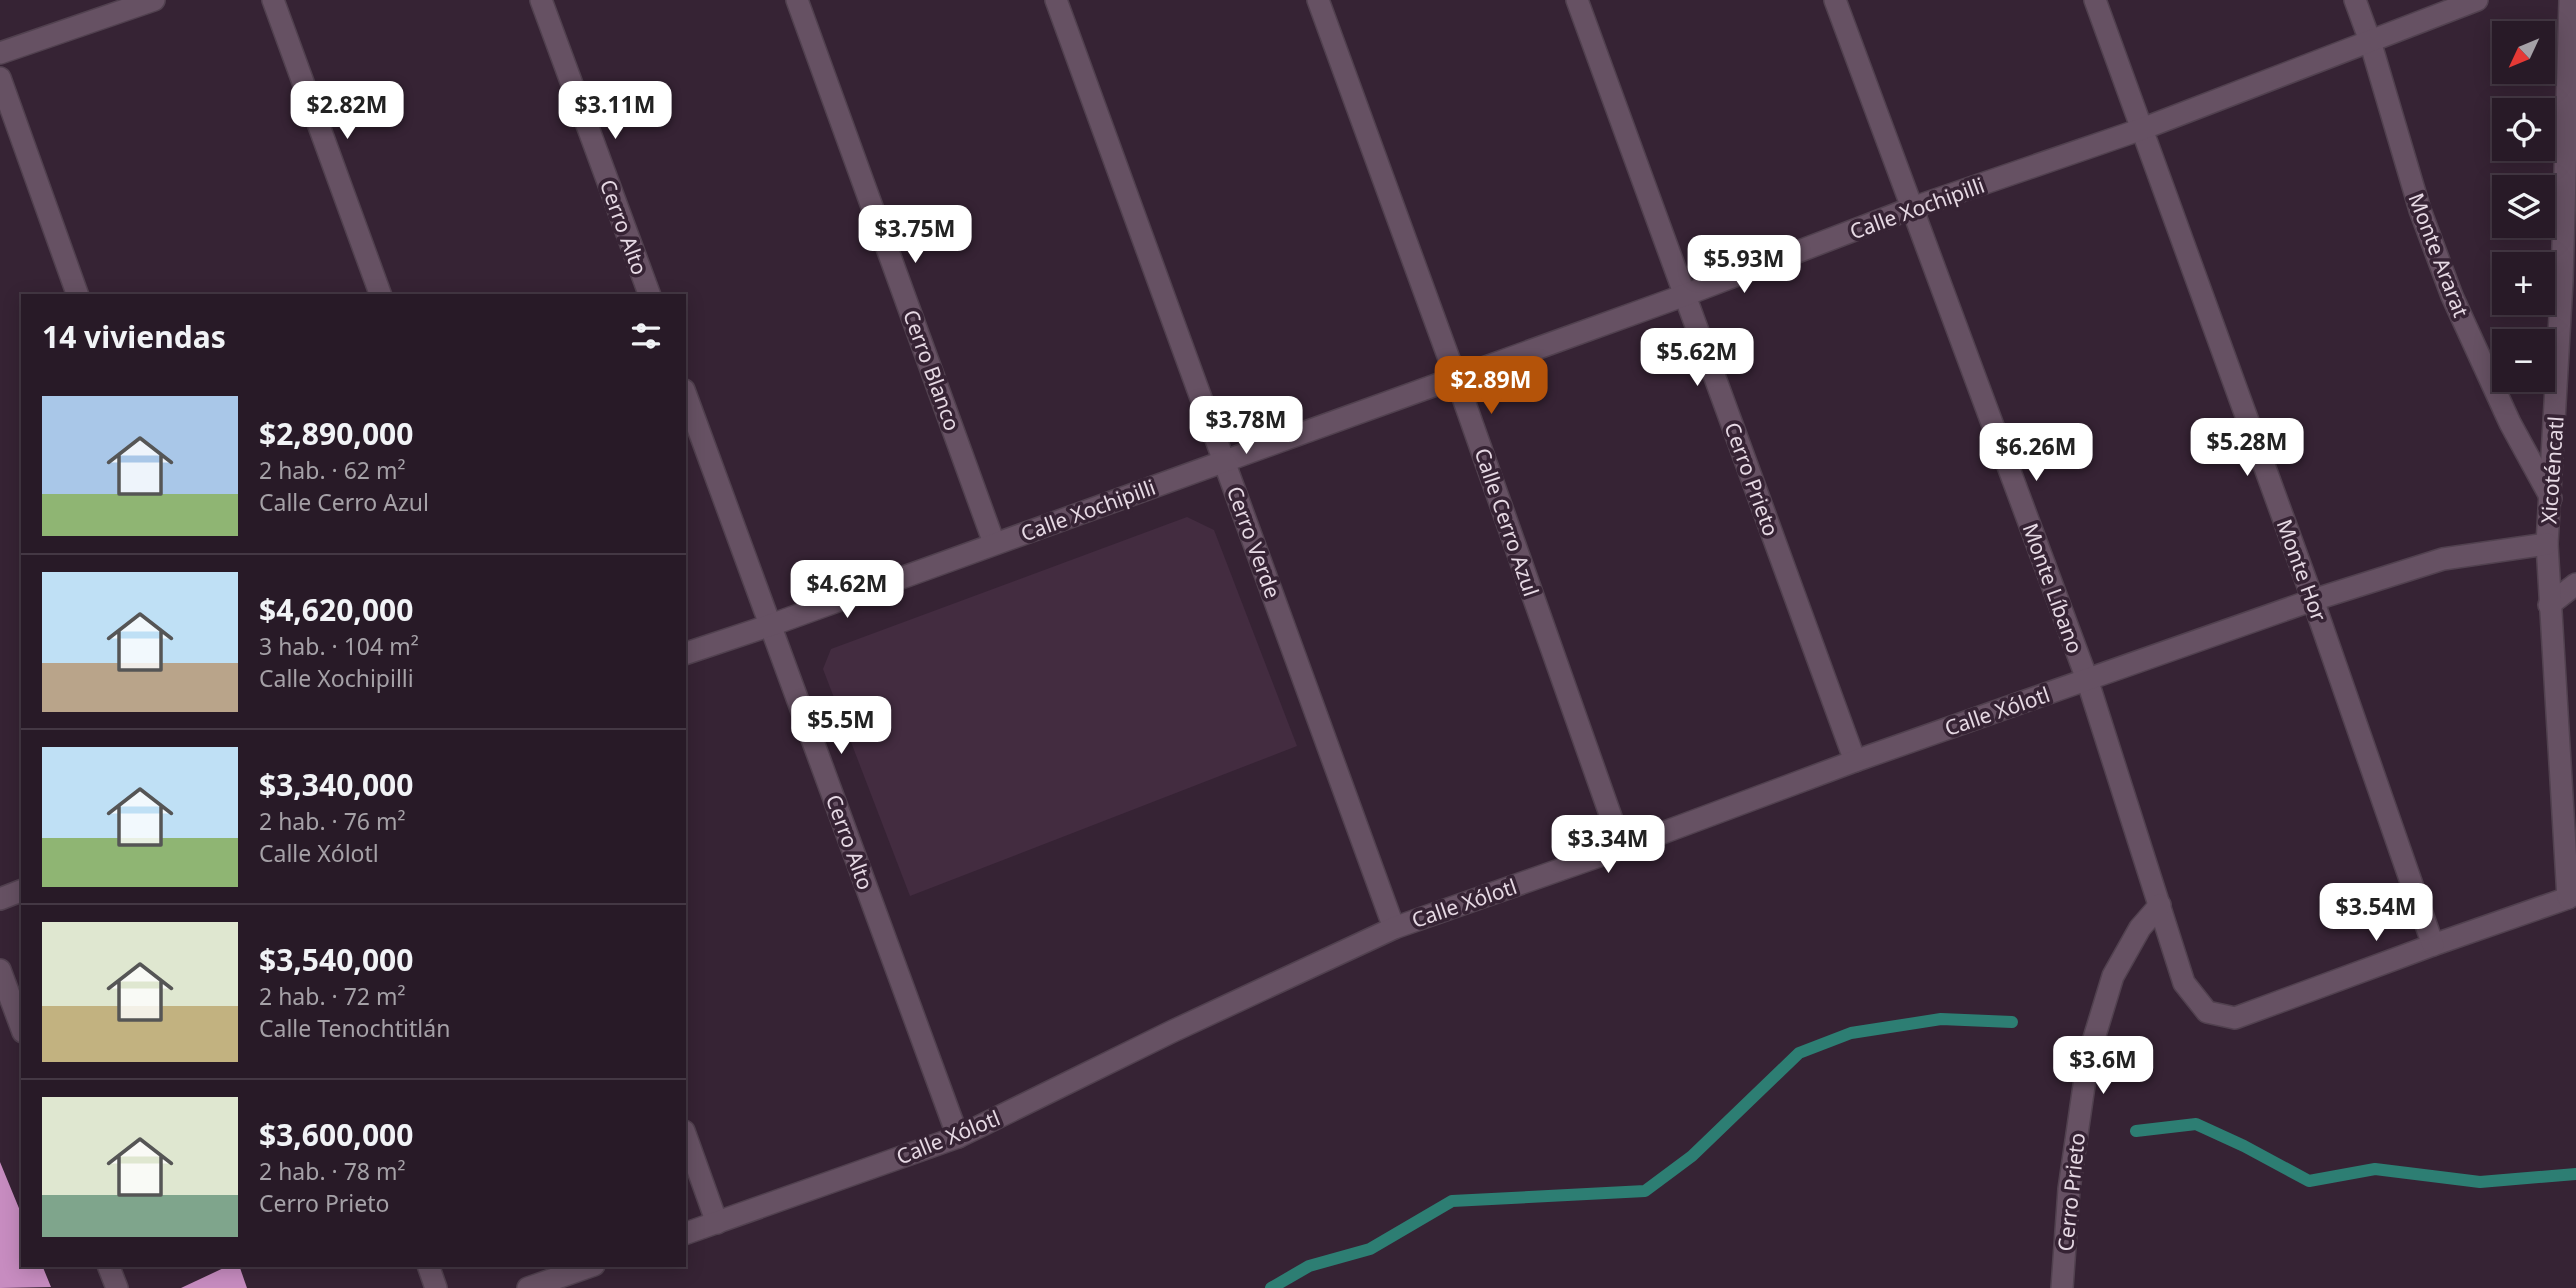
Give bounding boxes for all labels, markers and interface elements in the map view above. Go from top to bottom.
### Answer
north arrow [2492,21,2555,84]
map controls [2492,21,2555,392]
pin: $2.82M [290,82,404,141]
pin: $3.11M [558,82,672,141]
text: $2.82M [307,88,387,120]
text: $3.11M [575,88,655,120]
button: locate [2492,98,2555,161]
street label: Calle Xochipilli [1846,171,1988,245]
button: layers [2492,175,2555,238]
street label: Cerro Alto [594,176,654,278]
street label: Monte Ararat [2403,189,2476,321]
pin: $3.75M [858,205,972,265]
text: $3.75M [875,212,955,244]
pin: $5.93M [1687,236,1801,295]
text: $5.93M [1704,242,1784,274]
button: + [2492,252,2555,315]
street label: Cerro Blanco [897,306,967,434]
text: 14 viviendas [42,316,226,357]
icon: filters [627,317,665,355]
pin: $5.62M [1640,328,1754,388]
button: − [2492,329,2555,392]
text: $5.62M [1657,335,1737,367]
pin: $2.89M [1434,356,1548,416]
text: $2.89M [1451,363,1531,395]
pin: $3.78M [1189,396,1303,456]
text: $3.78M [1206,403,1286,435]
text: $2,890,000 [259,413,413,454]
street label: Xicoténcatl [2534,415,2570,525]
street label: Cerro Prieto [1718,418,1786,540]
pin: $5.28M [2190,419,2304,478]
icon: home [98,424,182,508]
pin: $6.26M [1979,424,2093,483]
text: $5.28M [2207,425,2287,457]
text: $6.26M [1996,430,2076,462]
street label: Calle Cerro Azul [1469,444,1545,600]
text: 2 hab. · 62 m² [259,454,406,486]
street label: Calle Xochipilli [1017,473,1159,547]
street label: Cerro Verde [1221,482,1287,602]
text: Calle Cerro Azul [259,486,429,518]
street label: Monte Hor [2271,515,2333,625]
street label: Monte Líbano [2017,519,2089,657]
pin: $4.62M [790,560,904,620]
text: $4.62M [807,567,887,599]
text: $4,620,000 [259,589,413,630]
icon: home [98,600,182,684]
text: 3 hab. · 104 m² [259,630,419,662]
text: Calle Xochipilli [259,662,414,694]
street label: Calle Xólotl [1941,680,2053,742]
pin: $5.5M [792,696,890,756]
text: $5.5M [807,703,875,735]
text: $3,340,000 [259,764,413,805]
icon: home [98,775,182,859]
street label: Cerro Alto [820,791,880,893]
text: 2 hab. · 76 m² [259,805,406,837]
pin: $3.34M [1551,816,1665,875]
text: $3.34M [1568,822,1648,854]
text: Calle Xólotl [259,837,379,869]
street label: Calle Xólotl [1408,872,1520,934]
pin: $3.54M [2319,884,2433,943]
text: $3.54M [2336,890,2416,922]
text: $3,540,000 [259,939,413,980]
icon: home [98,950,182,1034]
text: 2 hab. · 72 m² [259,980,406,1012]
text: Calle Tenochtitlán [259,1012,450,1044]
pin: $3.6M [2054,1036,2152,1096]
text: $3.6M [2069,1043,2137,1075]
street label: Calle Xólotl [892,1104,1004,1170]
text: $3,600,000 [259,1114,413,1155]
icon: home [98,1125,182,1209]
street label: Cerro Prieto [2051,1131,2091,1253]
text: 2 hab. · 78 m² [259,1155,406,1187]
text: Cerro Prieto [259,1187,389,1219]

